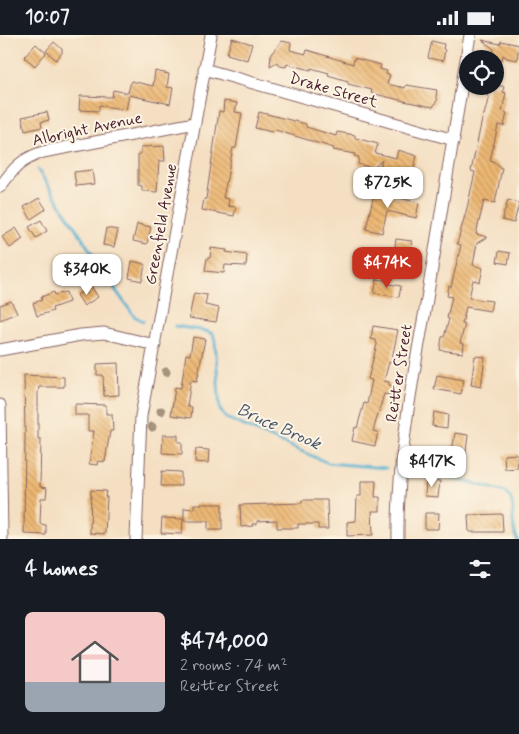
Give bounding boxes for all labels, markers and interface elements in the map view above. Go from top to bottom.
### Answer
text: 10:07 [25,5,70,30]
map controls [459,50,504,95]
button: locate [459,50,504,95]
street label: Drake Street [287,68,381,113]
street label: Albright Avenue [30,108,144,151]
street label: Greenfield Avenue [140,162,182,287]
pin: $725K [353,167,423,209]
text: $725K [364,172,412,193]
pin: $474K [352,247,422,289]
text: $474K [363,252,411,273]
pin: $340K [52,253,122,296]
text: $340K [63,259,111,280]
street label: Reitter Street [381,323,418,424]
water label: Bruce Brook [233,398,325,456]
pin: $417K [397,445,467,488]
text: $417K [409,451,455,472]
text: 4 homes [25,555,98,583]
icon: filters [466,555,494,583]
text: $474,000 [180,627,268,655]
icon: home [65,632,125,692]
text: 2 rooms · 74 m² [180,655,288,676]
text: Reitter Street [180,676,279,697]

